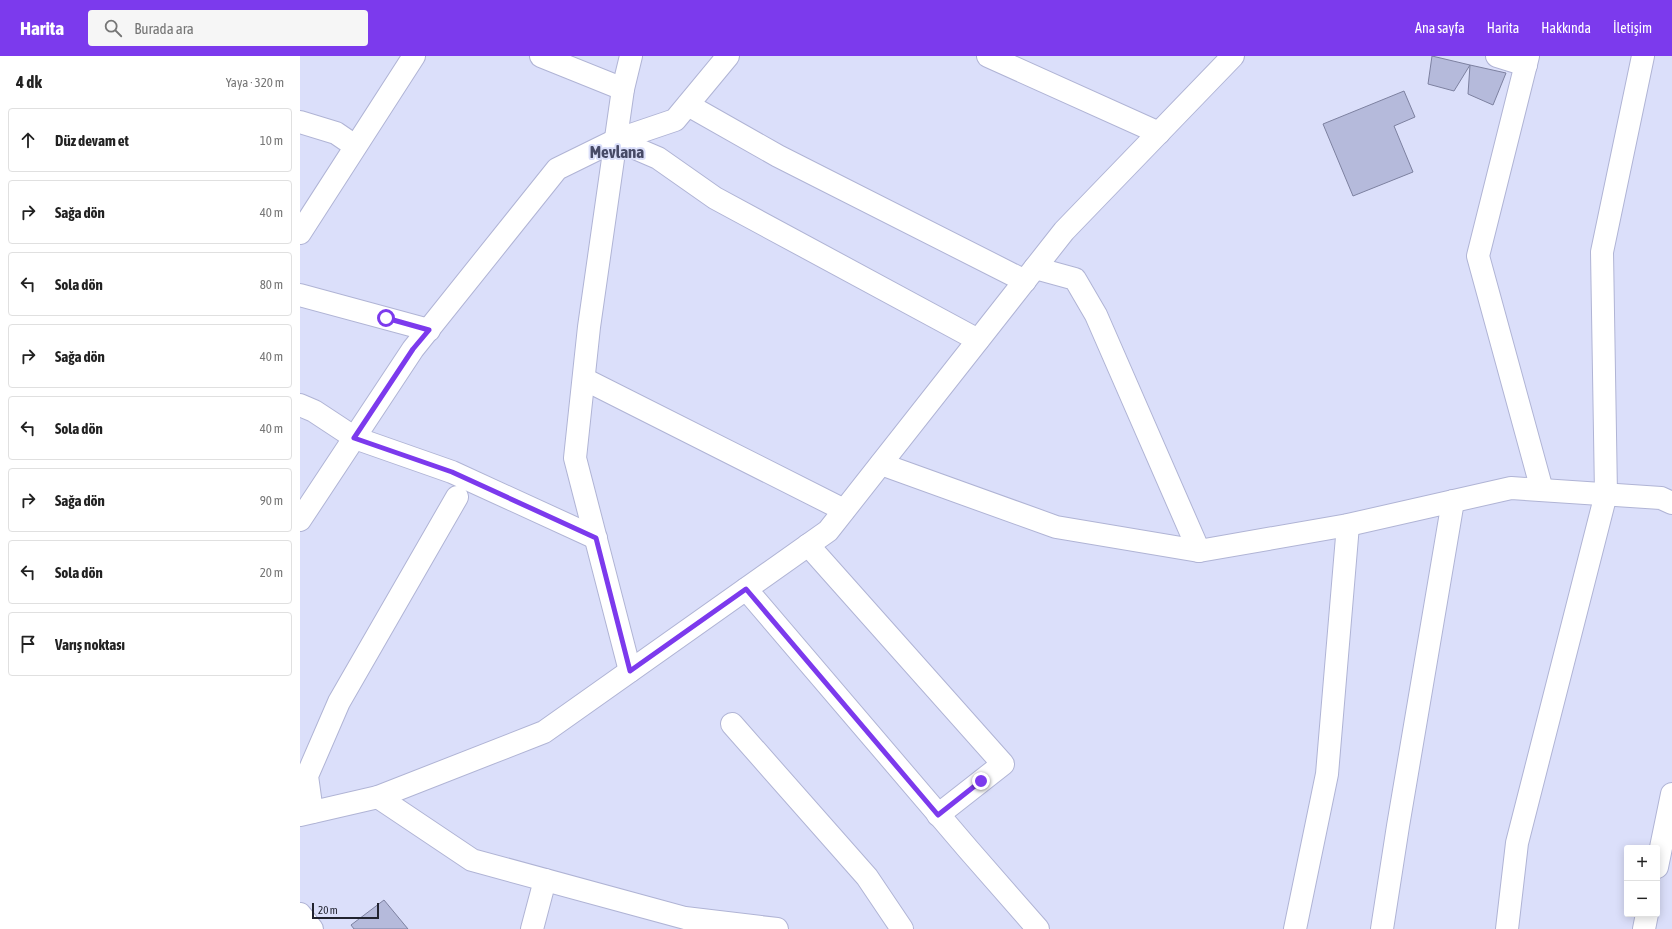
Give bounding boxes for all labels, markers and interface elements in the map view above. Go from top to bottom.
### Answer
search box [88,10,368,46]
text: Harita [20,17,64,39]
icon: search [102,17,124,39]
text: Burada ara [134,20,194,37]
text: Ana sayfa [1415,20,1465,36]
text: Harita [1487,20,1519,36]
text: Hakkında [1541,20,1591,36]
text: İletişim [1613,20,1652,36]
text: 4 dk [16,72,42,92]
text: Yaya · 320 m [226,75,284,90]
icon: ahead [17,129,39,151]
text: Düz devam et [55,132,129,149]
text: 10 m [260,133,283,148]
district label: Mevlana [590,142,644,162]
icon: right [17,201,39,223]
text: Sağa dön [55,204,105,221]
text: 40 m [260,205,283,220]
icon: left [17,273,39,295]
text: Sola dön [55,276,103,293]
text: 80 m [260,277,283,292]
route start [377,309,395,327]
icon: right [17,345,39,367]
text: Sağa dön [55,348,105,365]
text: 40 m [260,349,283,364]
icon: left [17,417,39,439]
text: Sola dön [55,420,103,437]
text: 40 m [260,421,283,436]
icon: right [17,489,39,511]
text: Sağa dön [55,492,105,509]
text: 90 m [260,493,283,508]
icon: left [17,561,39,583]
text: Sola dön [55,564,103,581]
text: 20 m [260,565,283,580]
icon: arrive [17,633,39,655]
text: Varış noktası [55,636,125,653]
route end [972,772,990,790]
map controls [1624,845,1660,917]
button: + [1624,845,1660,881]
button: − [1624,881,1660,917]
scale bar [312,901,379,920]
text: 20 m [318,904,338,916]

